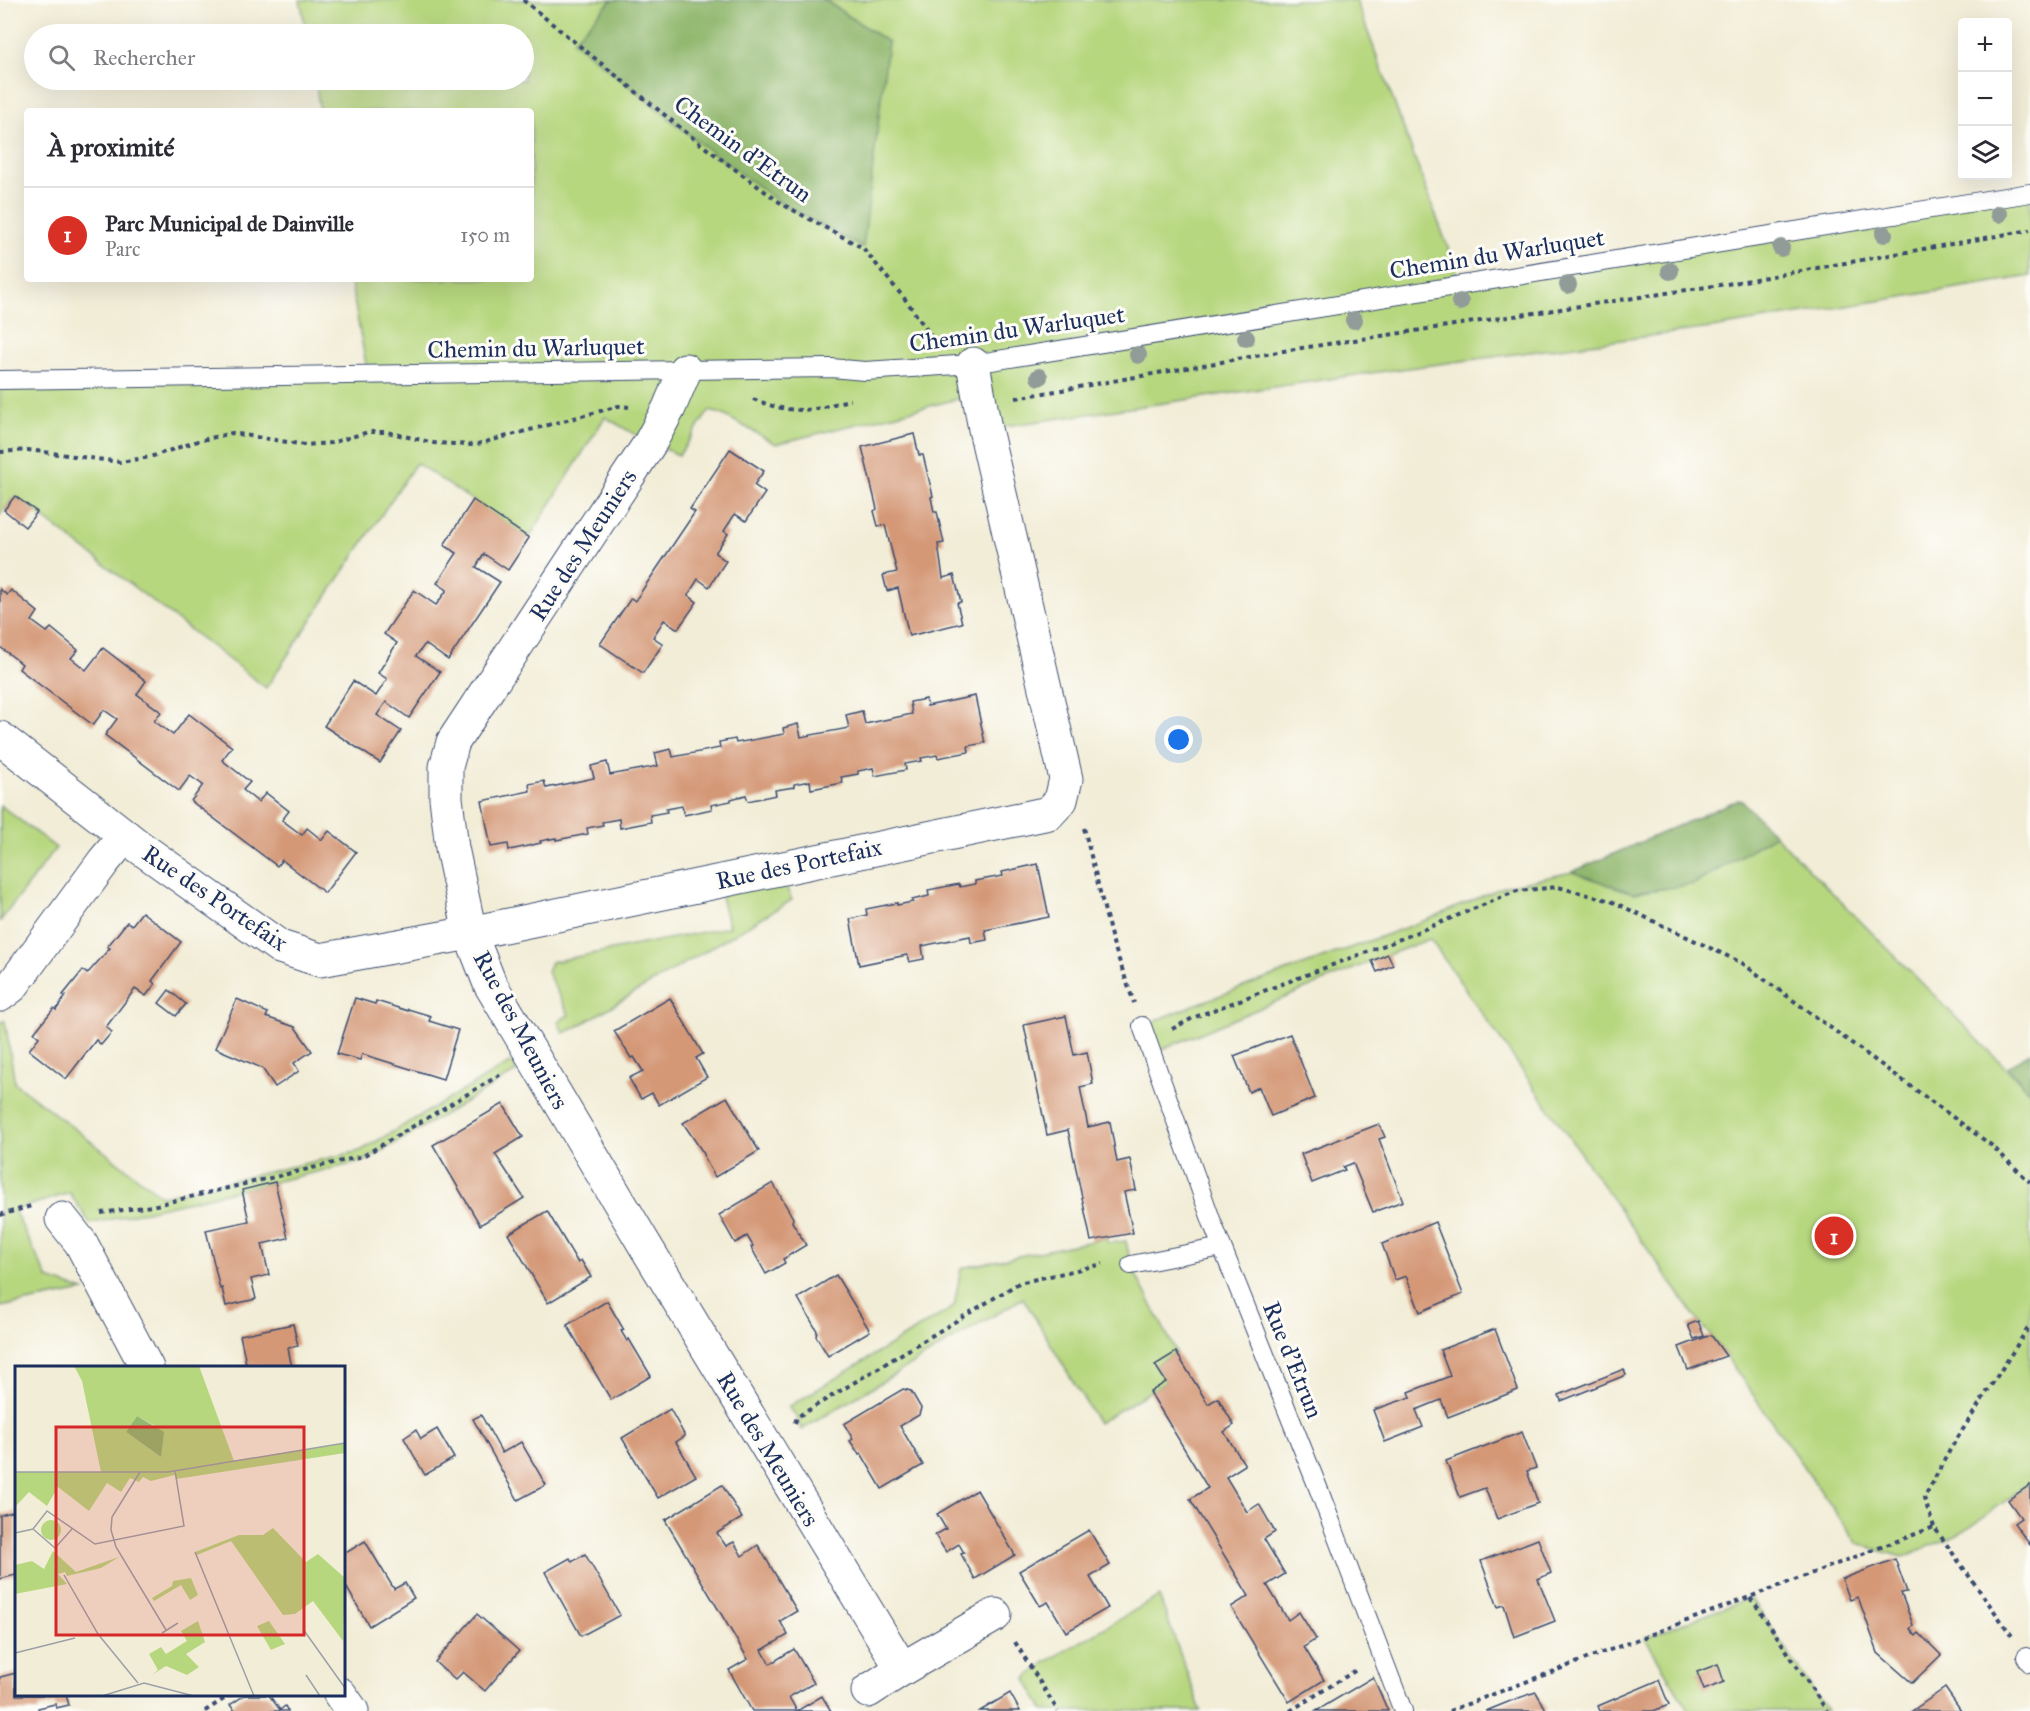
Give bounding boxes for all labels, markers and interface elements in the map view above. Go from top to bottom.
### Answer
map controls [1958,18,2012,180]
button: + [1958,18,2012,72]
search box [24,24,534,90]
icon: search [45,41,78,74]
text: Rechercher [93,44,195,71]
button: − [1958,72,2012,126]
street label: Chemin d'Etrun [668,89,818,209]
button: layers [1958,126,2012,180]
text: À proximité [48,131,174,163]
text: Parc Municipal de Dainville [105,210,354,237]
street label: Chemin du Warluquet [1387,222,1607,286]
text: 1 [64,223,71,247]
text: 150 m [460,223,510,247]
text: Parc [105,237,140,261]
street label: Chemin du Warluquet [907,299,1127,359]
street label: Chemin du Warluquet [427,331,645,365]
street label: Rue des Meuniers [523,463,643,627]
your location [1164,725,1193,754]
street label: Rue des Portefaix [713,832,885,896]
street label: Rue des Portefaix [137,838,294,958]
street label: Rue des Meuniers [467,946,575,1114]
pin: 1 [1814,1214,1854,1258]
street label: Rue d'Etrun [1256,1297,1330,1423]
inset map [15,1366,345,1696]
street label: Rue des Meuniers [710,1366,826,1532]

